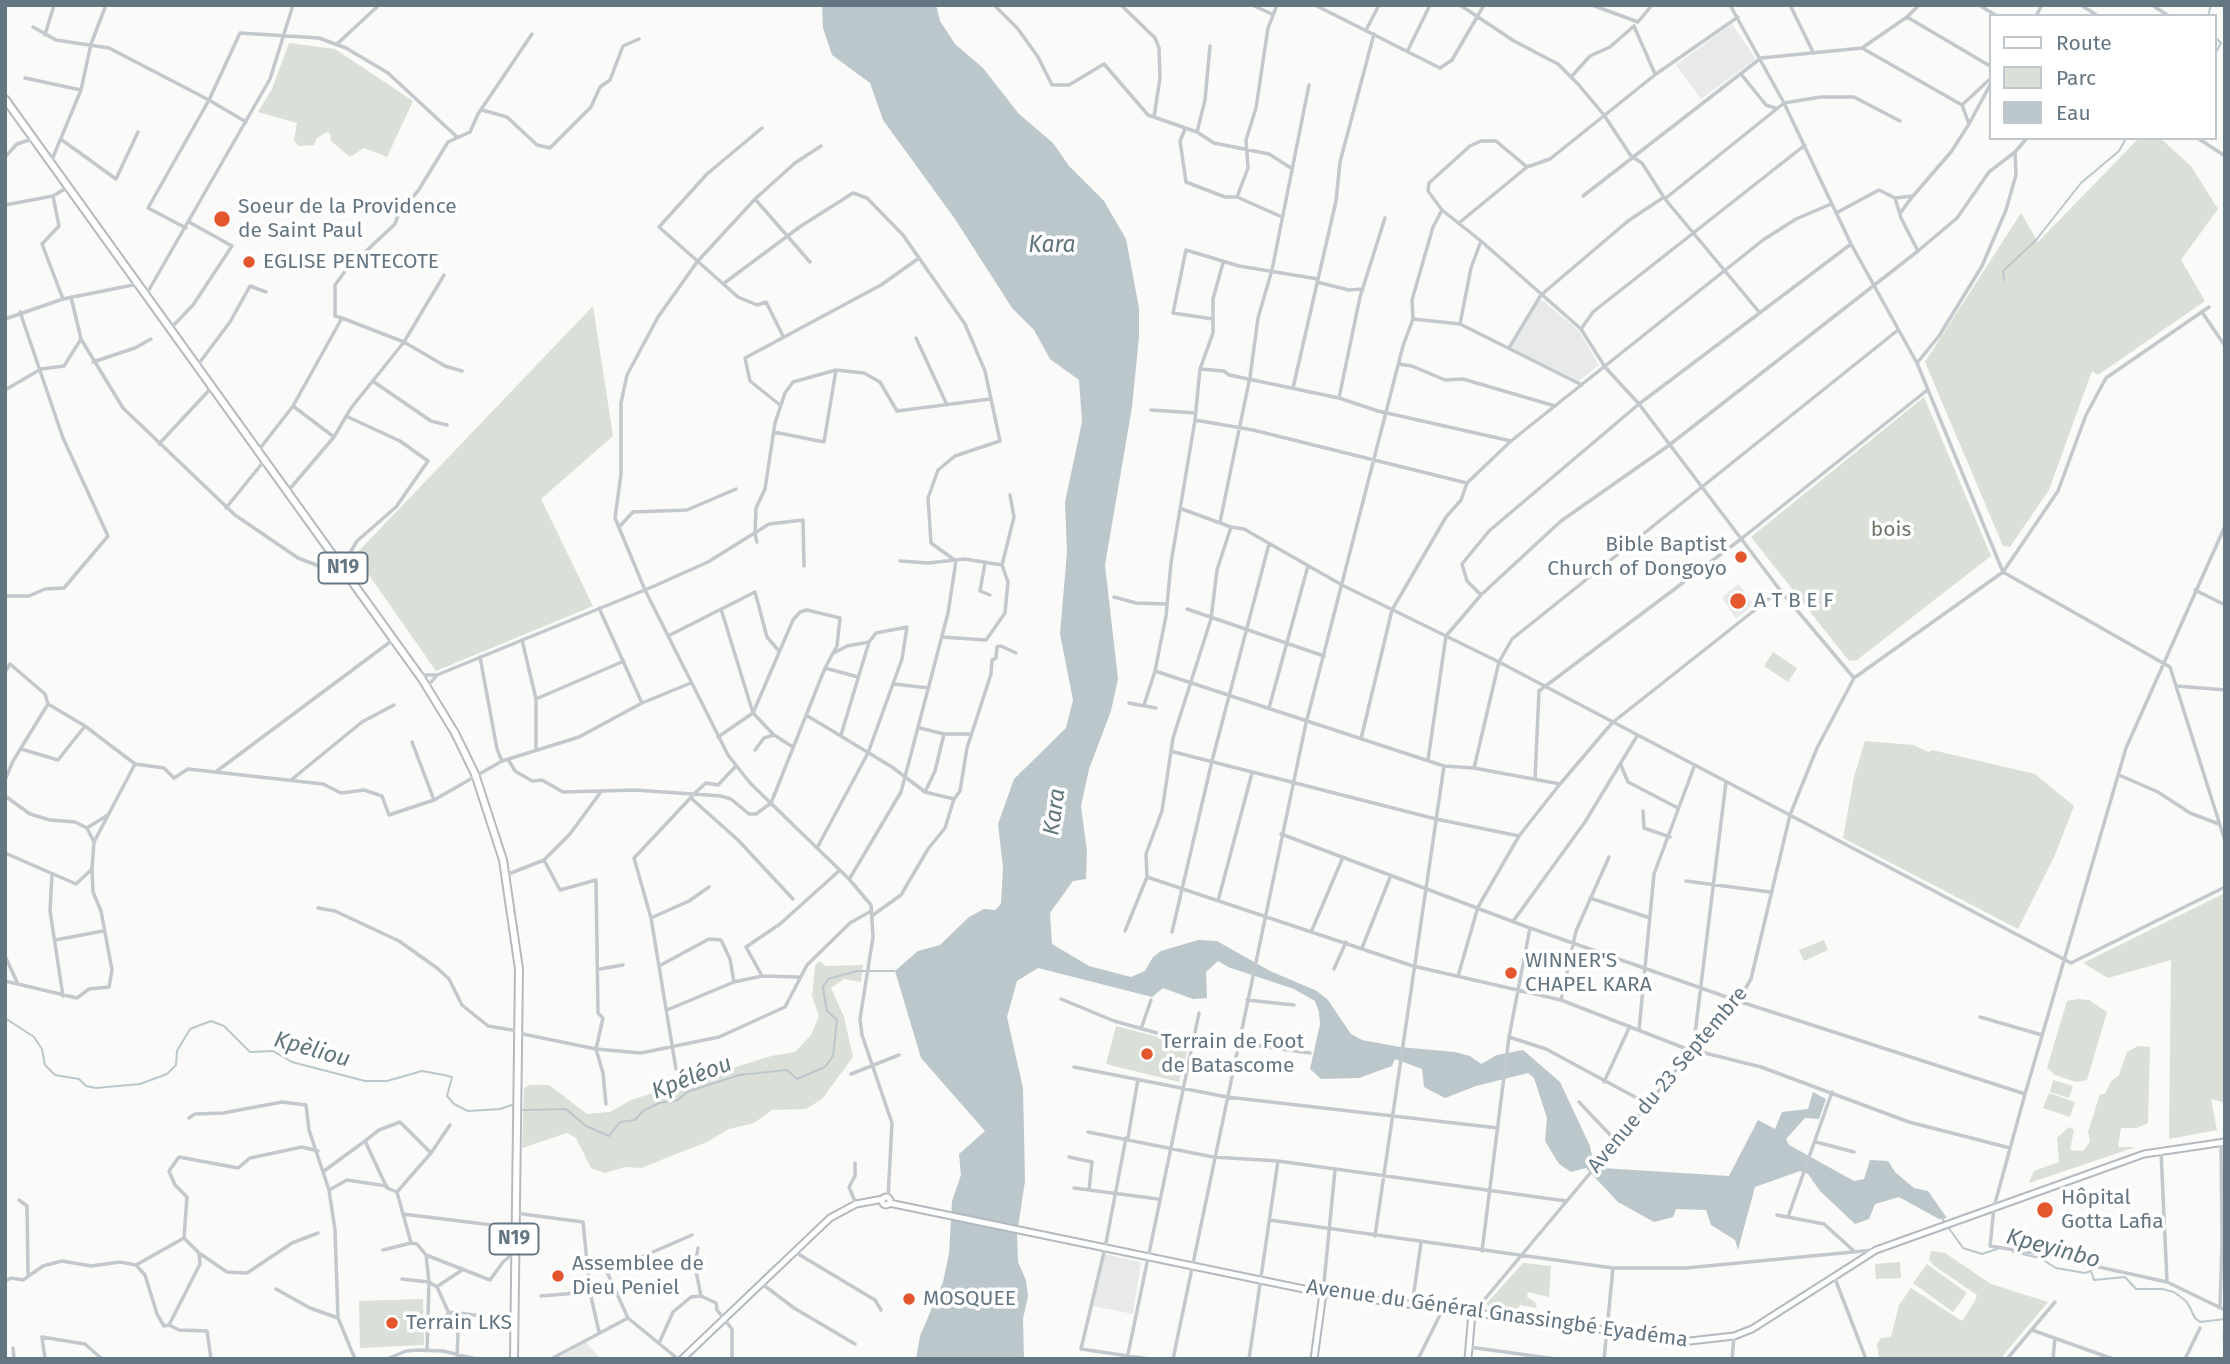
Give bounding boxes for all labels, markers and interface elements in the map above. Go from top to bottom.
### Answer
legend [1988,14,2216,140]
text: Route [2056,30,2112,56]
text: Parc [2056,65,2096,91]
text: Eau [2056,100,2091,126]
place label: Soeur de la Providence de Saint Paul [238,194,457,244]
marker: Soeur de la Providence de Saint Paul [212,209,232,229]
water label: Kara [1028,232,1076,260]
place label: EGLISE PENTECOTE [263,249,439,275]
marker: EGLISE PENTECOTE [241,254,257,270]
park label: bois [1871,517,1911,543]
place label: Bible Baptist Church of Dongoyo [1547,532,1727,582]
marker: Bible Baptist Church of Dongoyo [1733,549,1749,565]
road number: N19 [318,552,368,583]
place label: A T B E F [1754,588,1833,614]
marker: A T B E F [1728,591,1748,611]
water label: Kara [1038,787,1072,837]
place label: WINNER'S CHAPEL KARA [1525,948,1652,998]
marker: WINNER'S CHAPEL KARA [1503,965,1519,981]
street label: Avenue du 23 Septembre [1583,982,1753,1178]
water label: Kpèliou [271,1026,353,1074]
place label: Terrain de Foot de Batascome [1161,1029,1304,1079]
marker: Terrain de Foot de Batascome [1139,1046,1155,1062]
water label: Kpéléou [648,1050,736,1106]
place label: Hôpital Gotta Lafia [2061,1185,2164,1235]
marker: Hôpital Gotta Lafia [2035,1200,2055,1220]
water label: Kpeyinbo [2003,1223,2103,1275]
road number: N19 [490,1224,538,1254]
place label: Assemblee de Dieu Peniel [572,1251,704,1301]
marker: Assemblee de Dieu Peniel [550,1268,566,1284]
street label: Avenue du Général Gnassingbé Eyadéma [1305,1275,1689,1353]
place label: MOSQUEE [923,1286,1016,1312]
marker: MOSQUEE [901,1291,917,1307]
place label: Terrain LKS [406,1310,512,1336]
marker: Terrain LKS [384,1315,400,1331]

